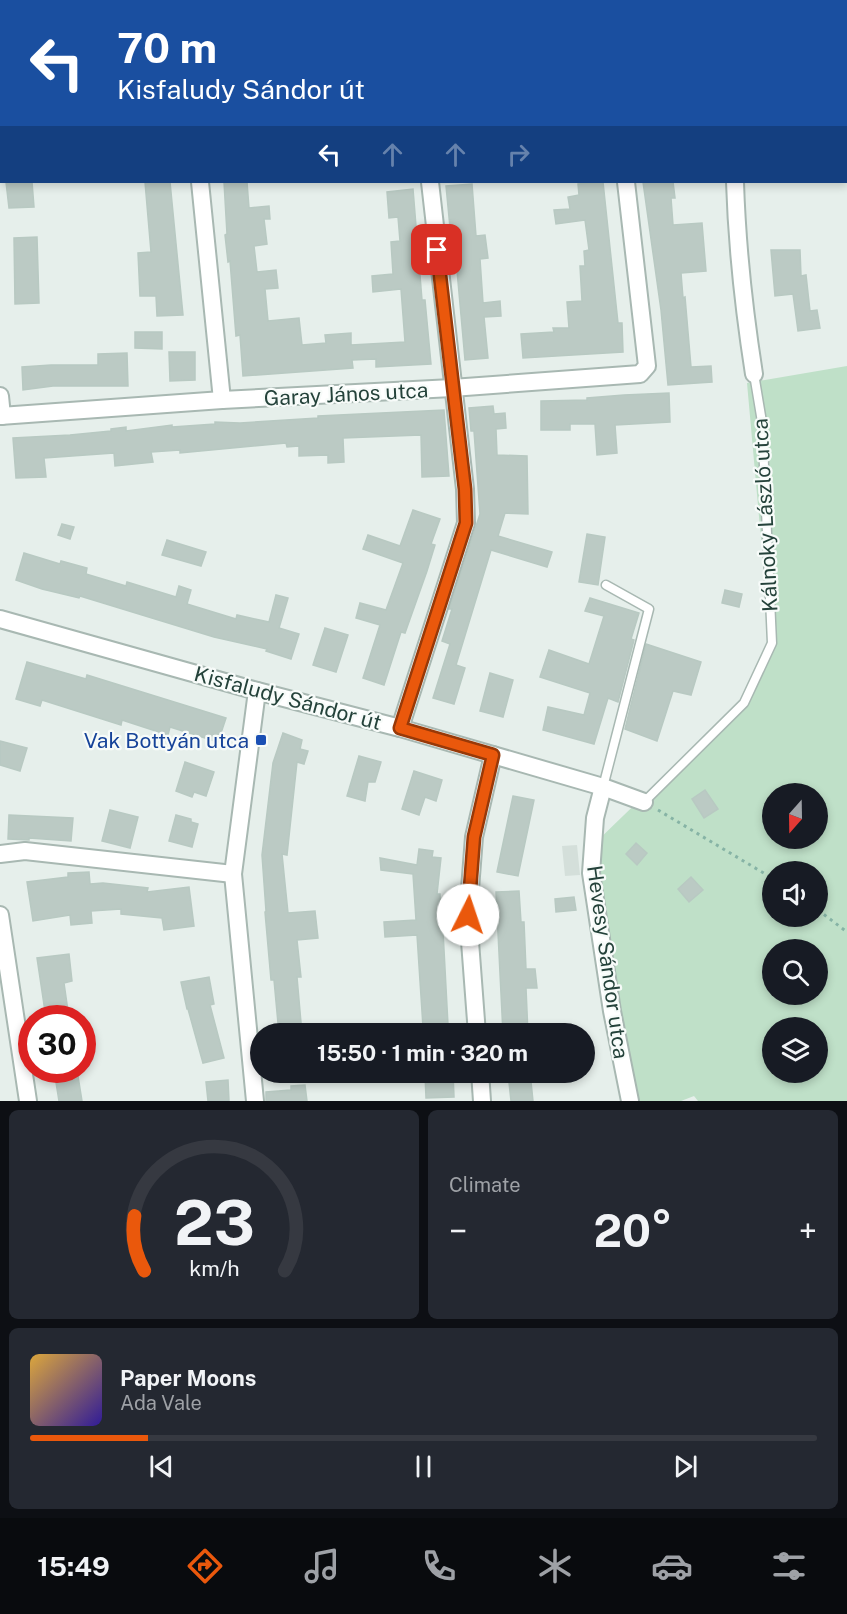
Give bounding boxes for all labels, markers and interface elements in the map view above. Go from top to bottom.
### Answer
text: 70 m [117,23,217,72]
icon: left [18,24,96,102]
text: Kisfaludy Sándor út [117,73,365,105]
icon: left [313,138,346,171]
icon: ahead [376,138,409,171]
icon: ahead [439,138,472,171]
icon: right [502,138,535,171]
pin [411,224,462,275]
icon: arrive [420,233,453,266]
street label: Garay János utca [263,377,429,411]
street label: Kálnoky László utca [747,418,783,612]
street label: Kisfaludy Sándor út [192,661,384,735]
place label: Vak Bottyán utca [84,728,249,753]
marker: Vak Bottyán utca [254,733,268,747]
north arrow [762,783,828,849]
map controls [762,783,828,1083]
button: sound [762,861,828,927]
street label: Hevesy Sándor utca [582,864,634,1060]
position arrow [436,883,500,947]
button: search [762,939,828,1005]
speed limit sign: 30 [18,1005,96,1083]
button: layers [762,1017,828,1083]
text: 15:50 · 1 min · 320 m [317,1040,528,1066]
text: Climate [449,1173,521,1197]
text: 23 [173,1186,255,1259]
text: 20° [594,1204,672,1257]
text: − [449,1212,467,1250]
text: + [799,1212,817,1250]
text: km/h [189,1257,239,1282]
text: Paper Moons [120,1365,256,1391]
text: Ada Vale [120,1391,202,1415]
icon: previous [145,1450,178,1483]
icon: pause [407,1450,440,1483]
icon: next [669,1450,702,1483]
icon: directions [184,1545,226,1587]
icon: music [301,1545,343,1587]
icon: phone [418,1545,460,1587]
icon: climate [534,1545,576,1587]
icon: car [651,1545,693,1587]
icon: filters [768,1545,810,1587]
text: 15:49 [37,1550,110,1582]

